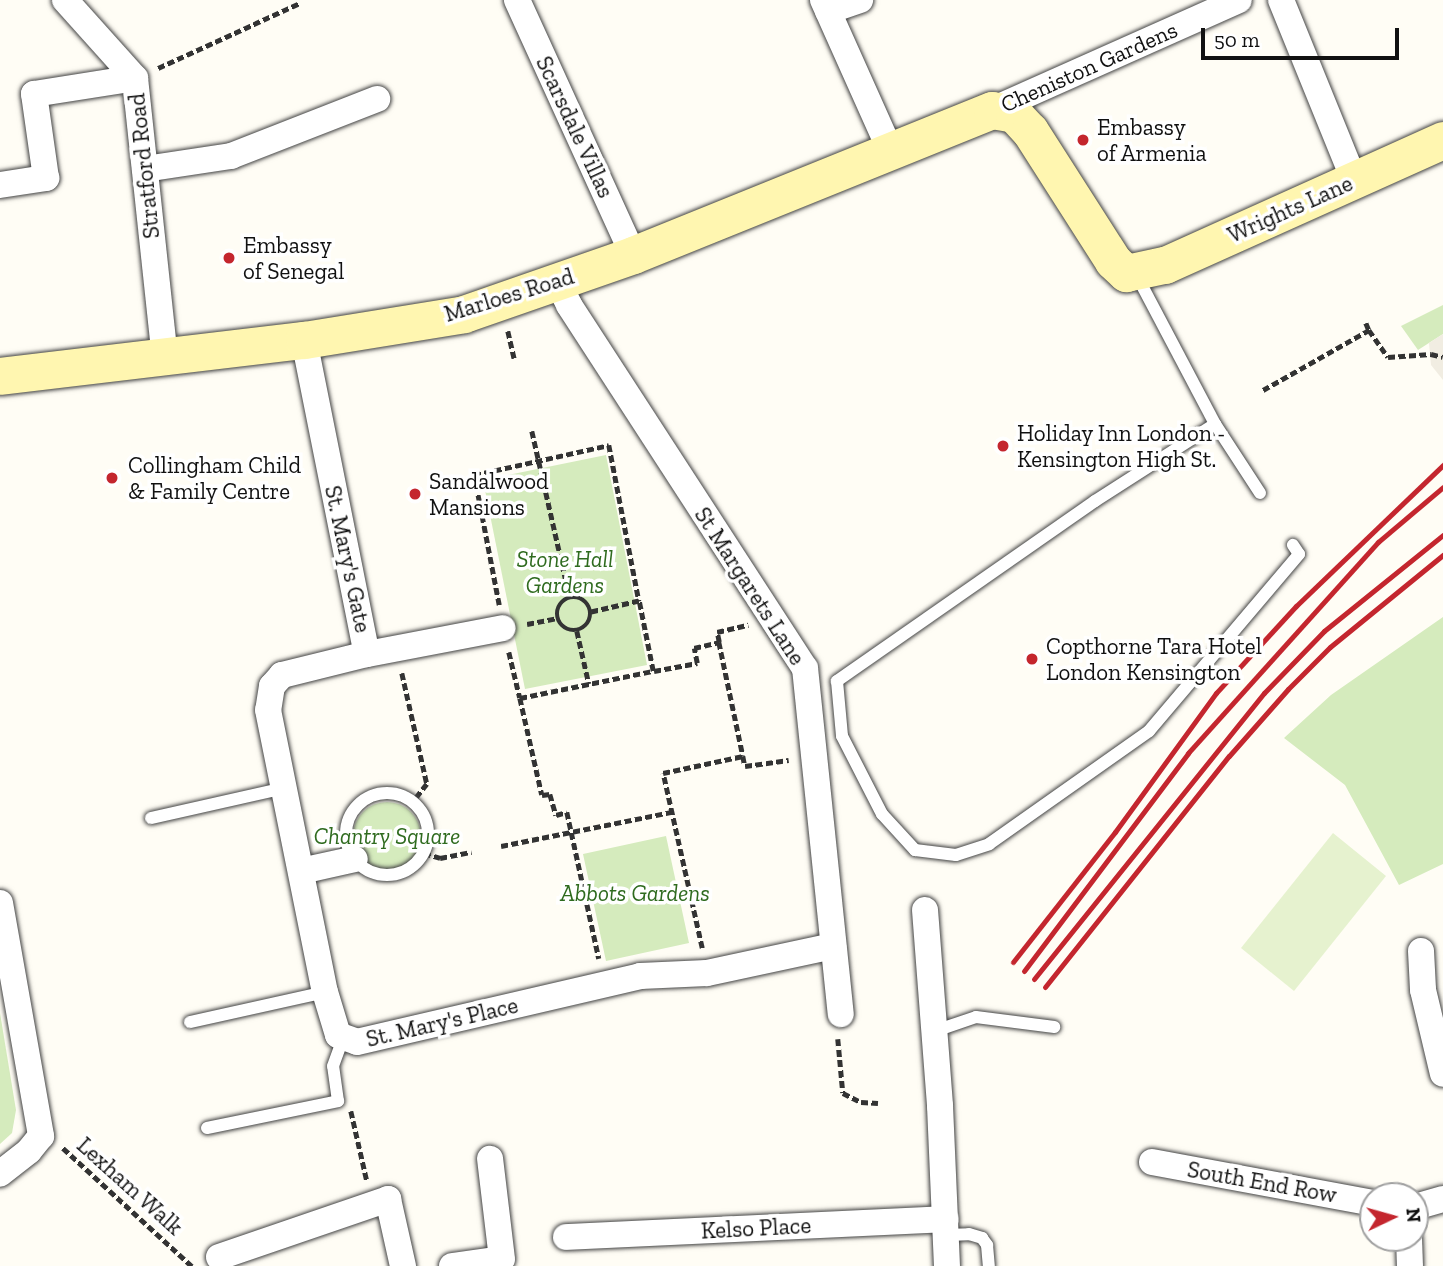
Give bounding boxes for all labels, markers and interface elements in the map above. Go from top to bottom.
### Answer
scale bar [1205,14,1403,58]
street label: Cheniston Gardens [996,16,1182,118]
text: 50 m [1214,27,1260,52]
street label: Scarsdale Villas [530,51,620,203]
street label: Stratford Road [123,92,165,240]
place label: Embassy of Armenia [1097,113,1207,167]
marker: Embassy of Armenia [1075,132,1091,148]
street label: Wrights Lane [1223,169,1357,249]
place label: Embassy of Senegal [243,231,344,285]
marker: Embassy of Senegal [221,250,237,266]
street label: Marloes Road [441,262,577,328]
place label: Holiday Inn London - Kensington High St. [1017,419,1226,473]
marker: Holiday Inn London - Kensington High St. [995,438,1011,454]
place label: Collingham Child & Family Centre [128,451,301,505]
place label: Sandalwood Mansions [429,467,549,521]
marker: Collingham Child & Family Centre [102,468,122,488]
street label: St. Mary's Gate [319,483,377,635]
marker: Sandalwood Mansions [407,486,423,502]
street label: St Margarets Lane [689,502,811,670]
park label: Stone Hall Gardens [516,545,614,599]
place label: Copthorne Tara Hotel London Kensington [1046,632,1262,686]
marker: Copthorne Tara Hotel London Kensington [1024,651,1040,667]
park label: Chantry Square [314,822,460,850]
park label: Abbots Gardens [560,879,710,907]
street label: St. Mary's Place [363,991,521,1053]
street label: Lexham Walk [71,1131,189,1241]
street label: South End Row [1185,1155,1339,1209]
north arrow [1359,1182,1429,1252]
text: N [1401,1207,1426,1223]
street label: Kelso Place [700,1211,812,1245]

